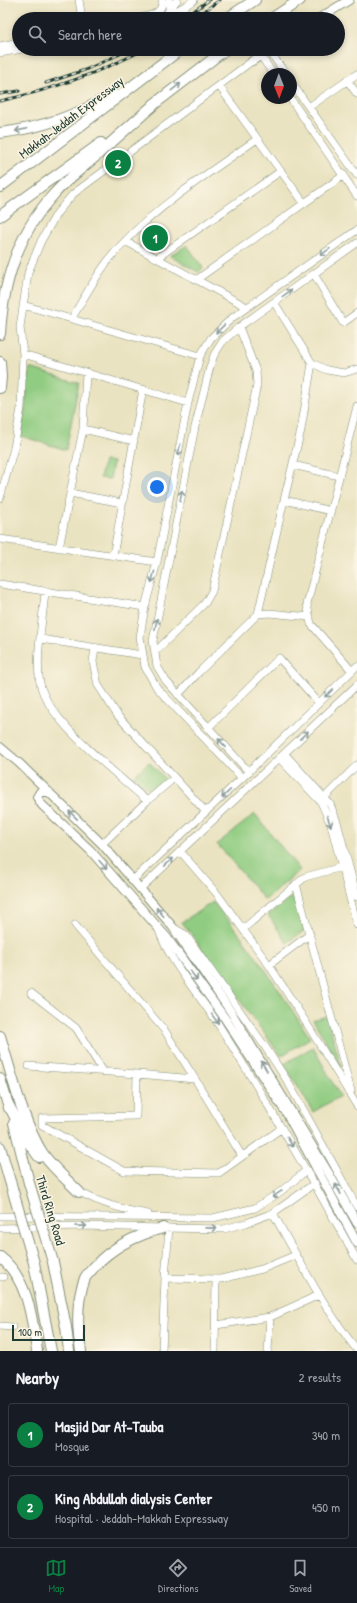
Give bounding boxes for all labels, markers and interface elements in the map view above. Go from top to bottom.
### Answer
search box [12,12,345,56]
icon: search [26,23,48,45]
text: Search here [58,24,122,45]
north arrow [261,68,297,104]
street label: Makkah-Jeddah Expressway [15,71,128,162]
one-way arrow [170,83,181,92]
one-way arrow [15,126,28,134]
pin: 2 [105,148,131,178]
pin: 1 [142,223,168,253]
one-way arrow [320,248,331,256]
one-way arrow [281,289,292,297]
one-way arrow [215,324,225,334]
one-way arrow [175,443,183,456]
your location [147,477,167,497]
one-way arrow [178,490,186,503]
one-way arrow [149,570,156,583]
one-way arrow [153,618,161,631]
one-way arrow [324,688,334,698]
one-way arrow [299,731,309,740]
one-way arrow [218,738,227,748]
one-way arrow [221,789,231,798]
one-way arrow [68,810,78,820]
one-way arrow [325,814,333,826]
one-way arrow [164,857,174,867]
one-way arrow [98,860,107,870]
one-way arrow [155,906,164,917]
one-way arrow [190,970,198,981]
one-way arrow [211,1014,219,1025]
one-way arrow [259,1060,267,1072]
one-way arrow [287,1136,295,1148]
street label: Third Ring Road [32,1173,70,1247]
one-way arrow [333,1183,341,1195]
one-way arrow [271,1190,282,1198]
one-way arrow [74,1222,87,1230]
one-way arrow [204,1224,217,1232]
scale bar [12,1323,85,1342]
text: 100 m [18,1325,42,1339]
text: Nearby [16,1366,59,1389]
text: 2 results [299,1368,341,1386]
text: Masjid Dar At-Tauba [55,1416,164,1437]
text: 1 [28,1426,32,1444]
text: 340 m [312,1426,340,1444]
text: Mosque [55,1437,89,1455]
text: King Abdullah dialysis Center [55,1488,212,1509]
text: 2 [27,1498,33,1516]
text: 450 m [312,1498,340,1516]
text: Hospital · Jeddah-Makkah Expressway [55,1509,228,1527]
tab: Map [45,1557,67,1595]
tab: Directions [158,1557,199,1595]
tab: Saved [289,1557,312,1595]

